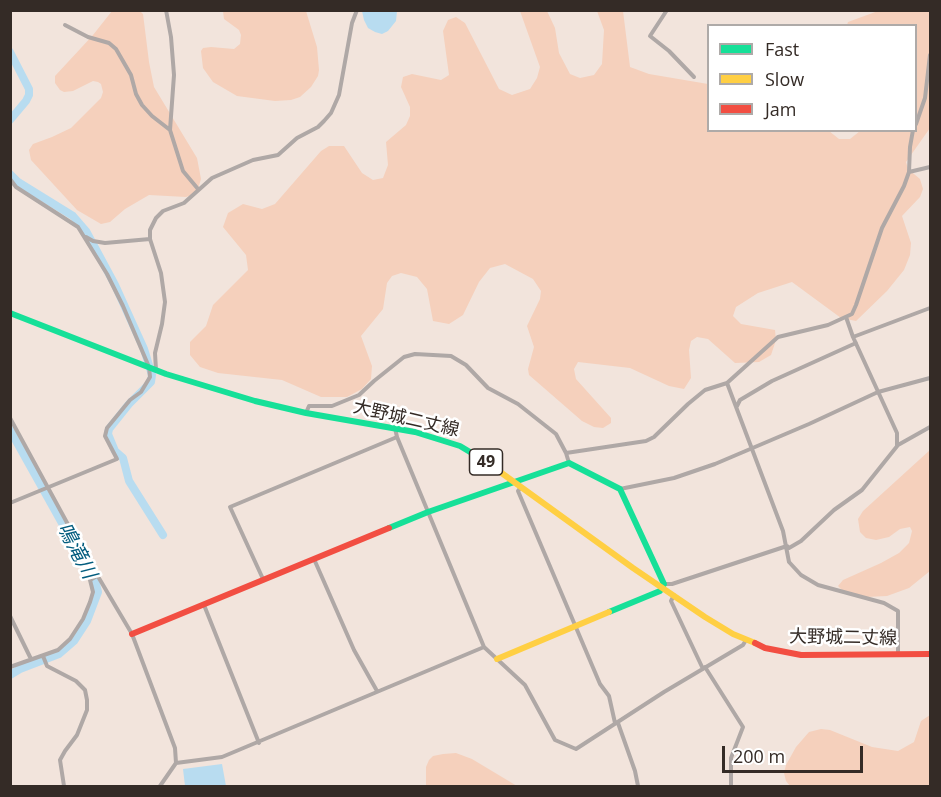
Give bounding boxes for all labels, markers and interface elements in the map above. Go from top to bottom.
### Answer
legend [707,24,917,132]
text: Fast [765,37,799,61]
text: Slow [765,67,804,91]
text: Jam [765,97,797,121]
street label: 大野城二丈線 [351,396,461,442]
road number: 49 [470,449,502,475]
water label: 鳴滝川 [51,519,101,583]
street label: 大野城二丈線 [789,626,897,650]
scale bar [725,734,866,772]
text: 200 m [733,744,785,768]

